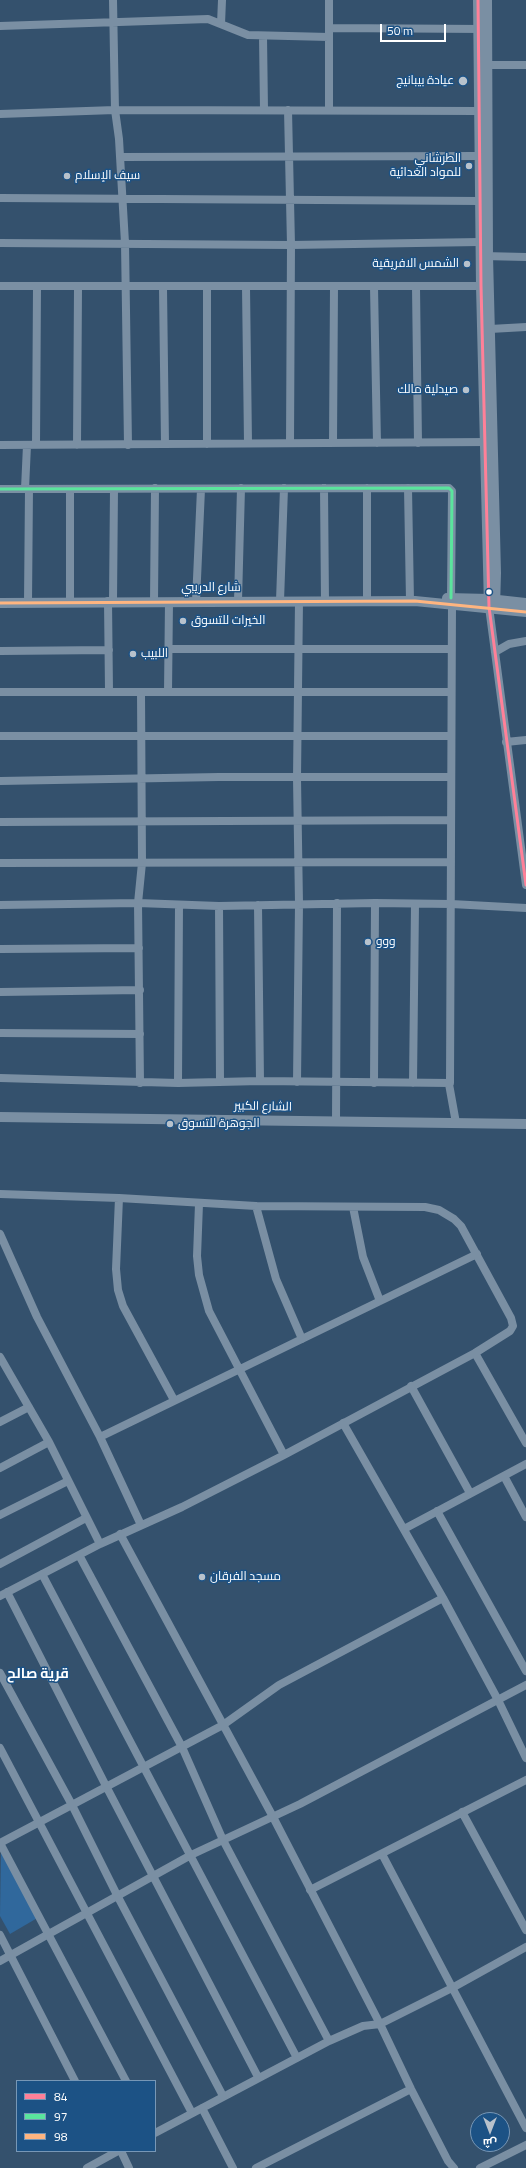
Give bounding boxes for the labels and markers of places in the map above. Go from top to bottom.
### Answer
place label: عيادة بيبانيج [396,74,454,88]
marker: عيادة بيبانيج [457,75,469,87]
place label: الطرشاني للمواد الغدائية [390,152,461,180]
marker: الطرشاني للمواد الغدائية [464,161,474,171]
place label: سيف الإسلام [75,169,140,183]
marker: سيف الإسلام [62,171,72,181]
place label: الشمس الافريقية [372,257,459,271]
marker: الشمس الافريقية [462,259,472,269]
place label: صيدلية مالك [397,383,458,397]
marker: صيدلية مالك [461,385,471,395]
unlabelled marker [484,587,494,597]
place label: الخيرات للتسوق [191,614,265,628]
marker: الخيرات للتسوق [178,616,188,626]
place label: اللبيب [141,647,168,661]
marker: اللبيب [128,649,138,659]
place label: ووو [376,935,396,949]
marker: ووو [363,937,373,947]
place label: الجوهرة للتسوق [178,1117,260,1131]
marker: الجوهرة للتسوق [165,1119,175,1129]
place label: مسجد الفرقان [210,1570,281,1584]
marker: مسجد الفرقان [197,1572,207,1582]

